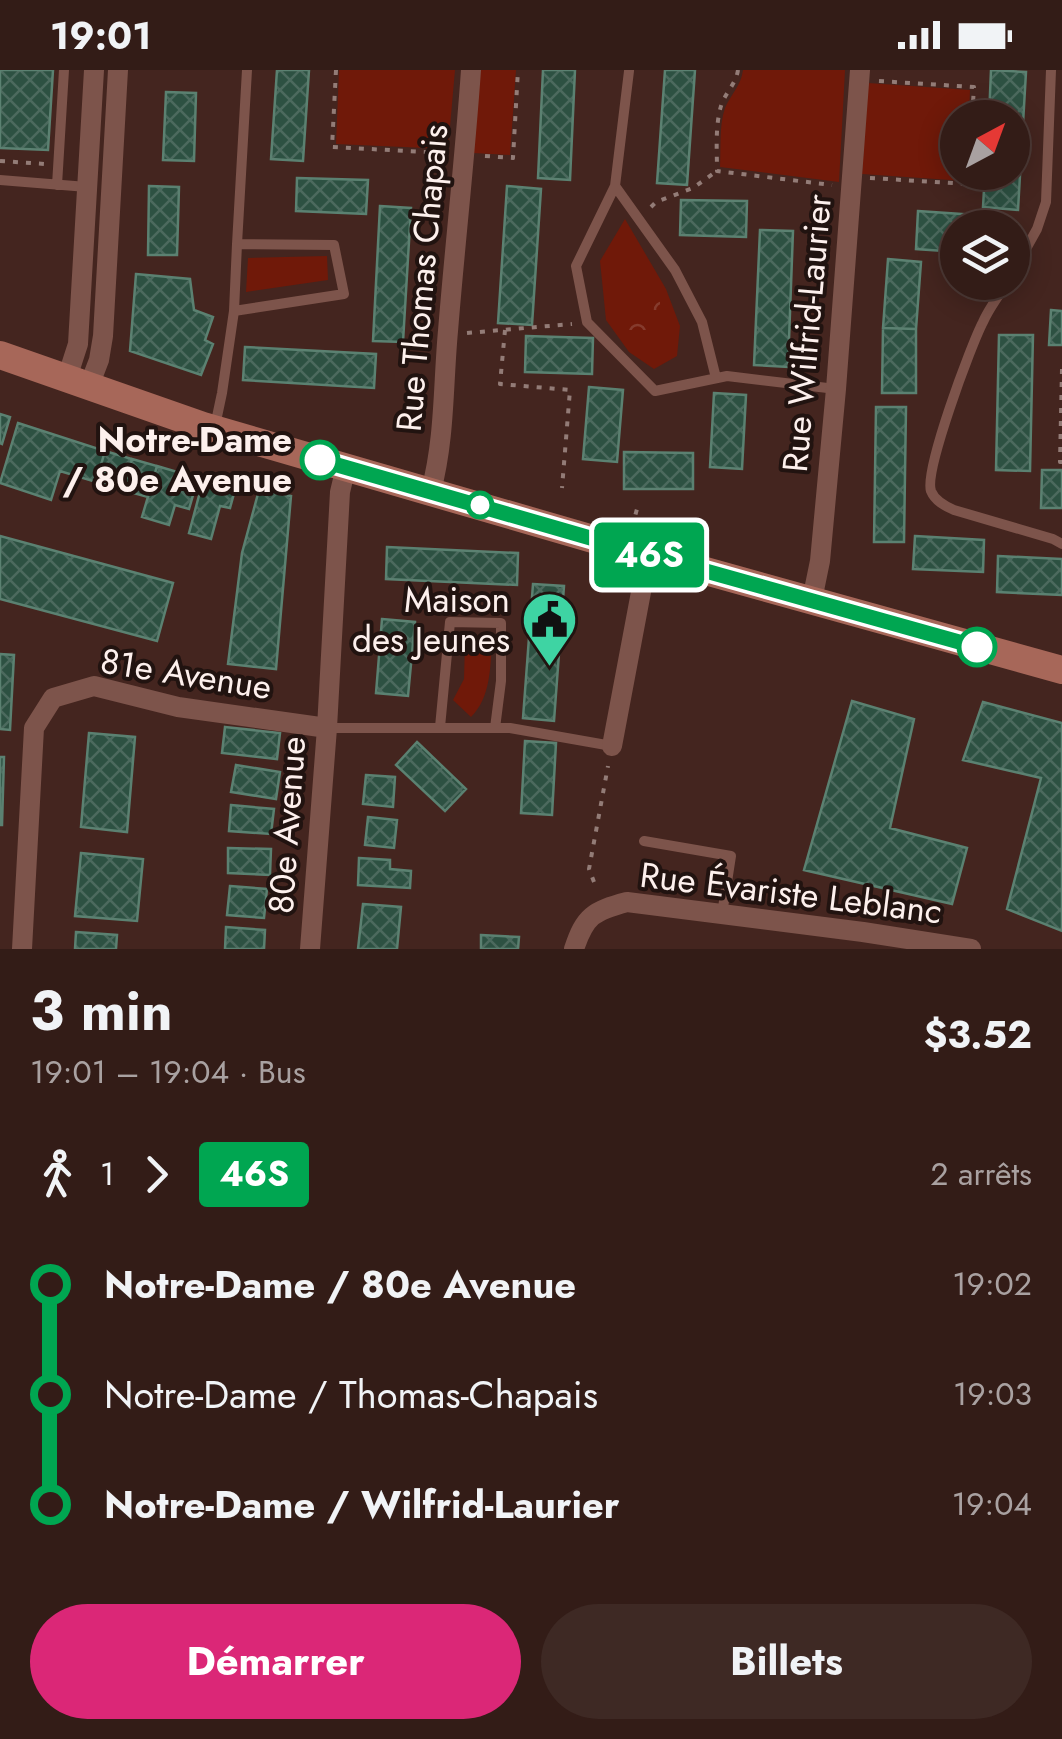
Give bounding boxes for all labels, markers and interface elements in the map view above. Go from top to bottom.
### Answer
text: 19:01 [50,8,152,63]
north arrow [940,100,1030,190]
map controls [940,100,1030,300]
street label: Rue Thomas Chapais [384,122,460,434]
street label: Rue Wilfrid-Laurier [770,192,844,474]
button: layers [940,210,1030,300]
place label: Notre-Dame / 80e Avenue [62,415,292,505]
marker: Notre-Dame / 80e Avenue [301,441,339,479]
unlabelled marker [467,492,493,518]
line badge: 46S [592,522,706,588]
text: 46S [614,530,684,580]
place label: Maison des Jeunes [352,575,510,665]
public building icon: Maison des Jeunes [519,590,579,669]
unlabelled marker [958,628,996,666]
street label: 81e Avenue [97,636,275,712]
street label: 80e Avenue [256,735,318,915]
street label: Rue Évariste Leblanc [637,850,945,936]
text: 3 min [30,971,173,1051]
text: $3.52 [924,1007,1032,1062]
text: 19:01 – 19:04 · Bus [30,1049,306,1095]
icon: walk [30,1147,85,1202]
icon: forward [129,1147,184,1202]
text: 46S [219,1149,289,1199]
text: 1 [100,1151,114,1197]
text: 2 arrêts [930,1151,1032,1197]
text: Notre-Dame / 80e Avenue [104,1257,576,1312]
text: 19:02 [952,1261,1032,1307]
text: Notre-Dame / Thomas-Chapais [104,1367,598,1422]
text: 19:03 [953,1371,1032,1417]
text: Notre-Dame / Wilfrid-Laurier [104,1477,619,1532]
text: 19:04 [952,1481,1032,1527]
button: Démarrer [30,1604,521,1719]
button: Billets [541,1604,1032,1719]

